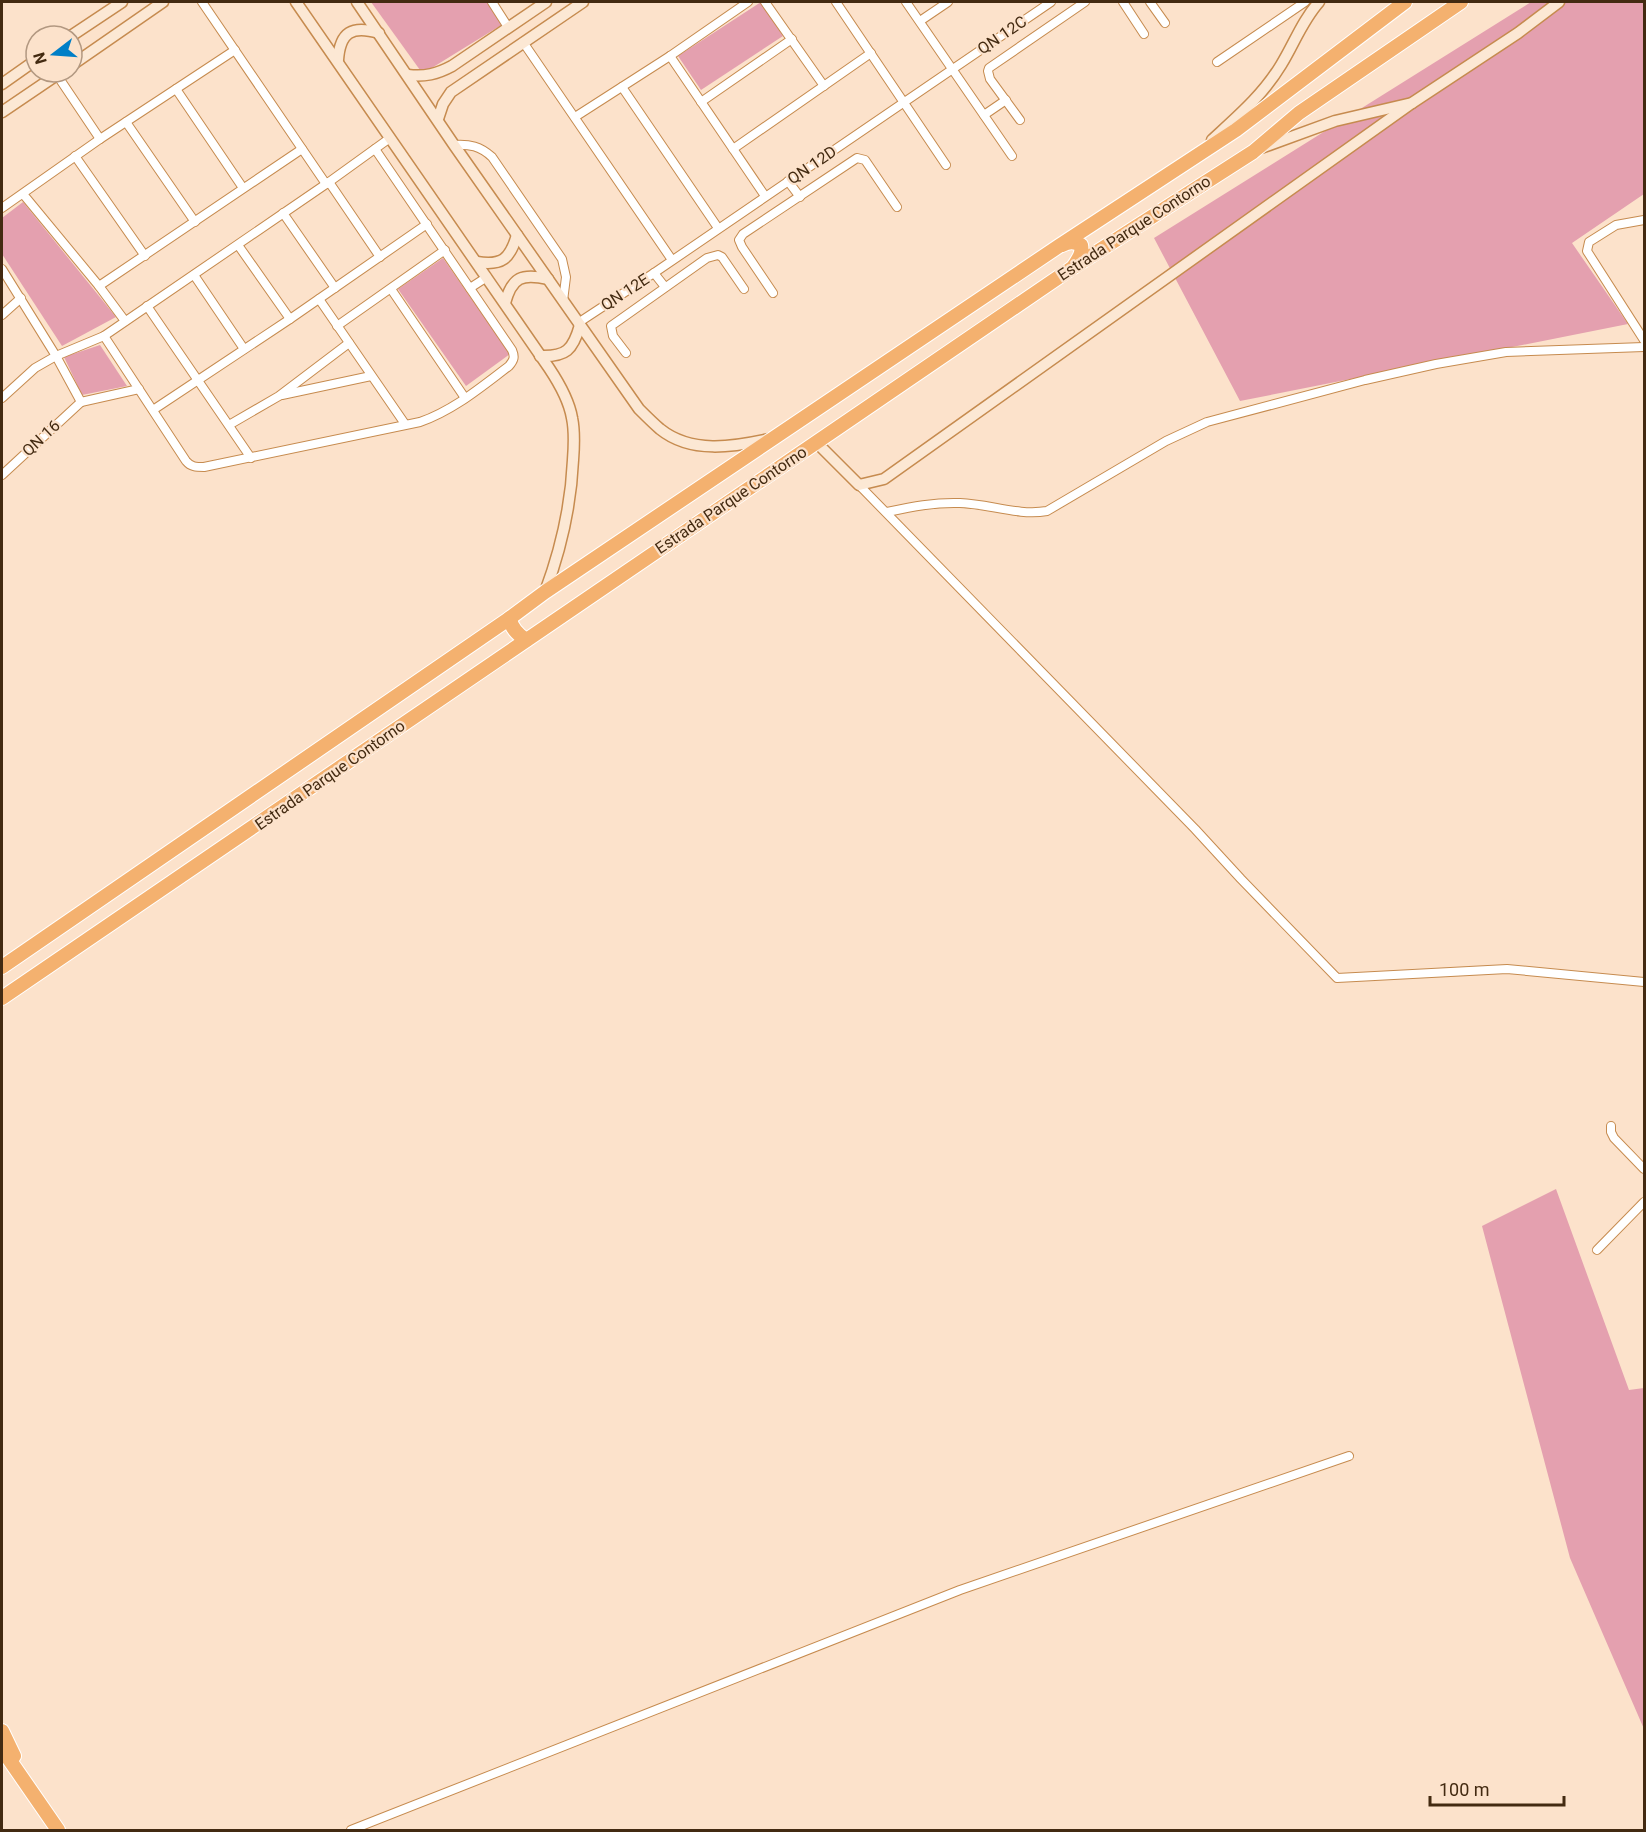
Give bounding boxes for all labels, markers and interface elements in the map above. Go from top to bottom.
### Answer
street label: QN 12C [974,12,1030,58]
north arrow [24,24,84,84]
text: N [29,50,51,66]
street label: QN 12D [784,142,840,188]
street label: Estrada Parque Contorno [1054,171,1214,285]
street label: QN 12E [597,269,653,315]
street label: QN 16 [18,416,64,460]
street label: Estrada Parque Contorno [652,442,810,558]
street label: Estrada Parque Contorno [251,716,409,834]
scale bar [1430,1769,1564,1807]
text: 100 m [1439,1779,1490,1800]

